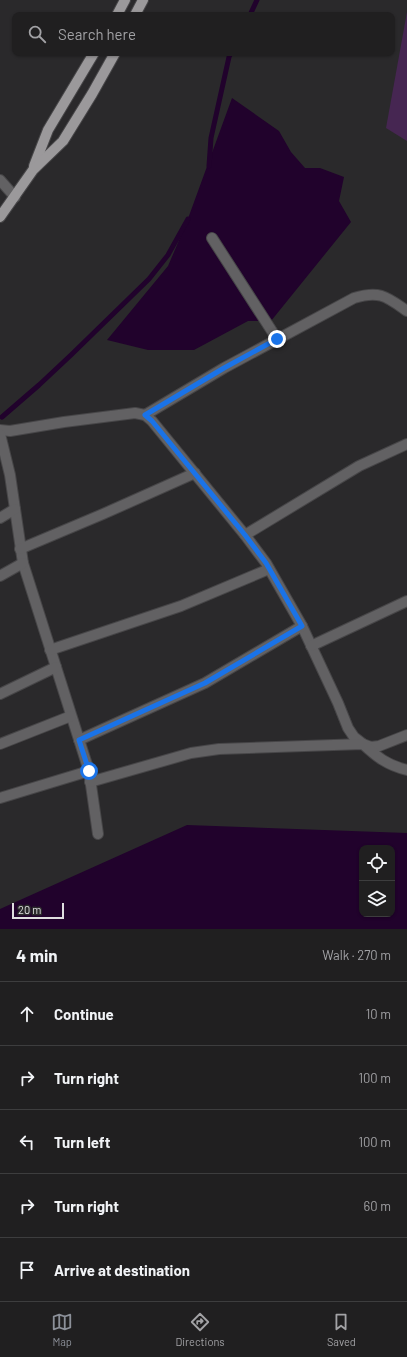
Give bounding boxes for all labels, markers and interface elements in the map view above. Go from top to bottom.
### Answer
search box [12,12,395,56]
icon: search [26,23,48,45]
text: Search here [58,25,136,43]
route end [268,330,286,348]
route start [80,762,98,780]
map controls [359,845,395,917]
button: locate [359,845,395,881]
button: layers [359,881,395,917]
scale bar [12,901,64,920]
text: 20 m [18,903,41,916]
text: 4 min [16,945,58,965]
text: Walk · 270 m [322,947,391,963]
icon: ahead [16,1003,38,1025]
text: Continue [54,1005,114,1023]
text: 10 m [366,1006,391,1022]
icon: right [16,1067,38,1089]
text: Turn right [54,1069,119,1087]
text: 100 m [358,1070,391,1086]
icon: left [16,1131,38,1153]
text: Turn left [54,1133,110,1151]
text: 100 m [358,1134,391,1150]
icon: right [16,1195,38,1217]
text: Turn right [54,1197,119,1215]
text: 60 m [364,1198,391,1214]
icon: arrive [16,1259,38,1281]
text: Arrive at destination [54,1261,190,1279]
tab: Map [51,1311,73,1348]
tab: Directions [175,1311,225,1348]
tab: Saved [327,1311,356,1348]

